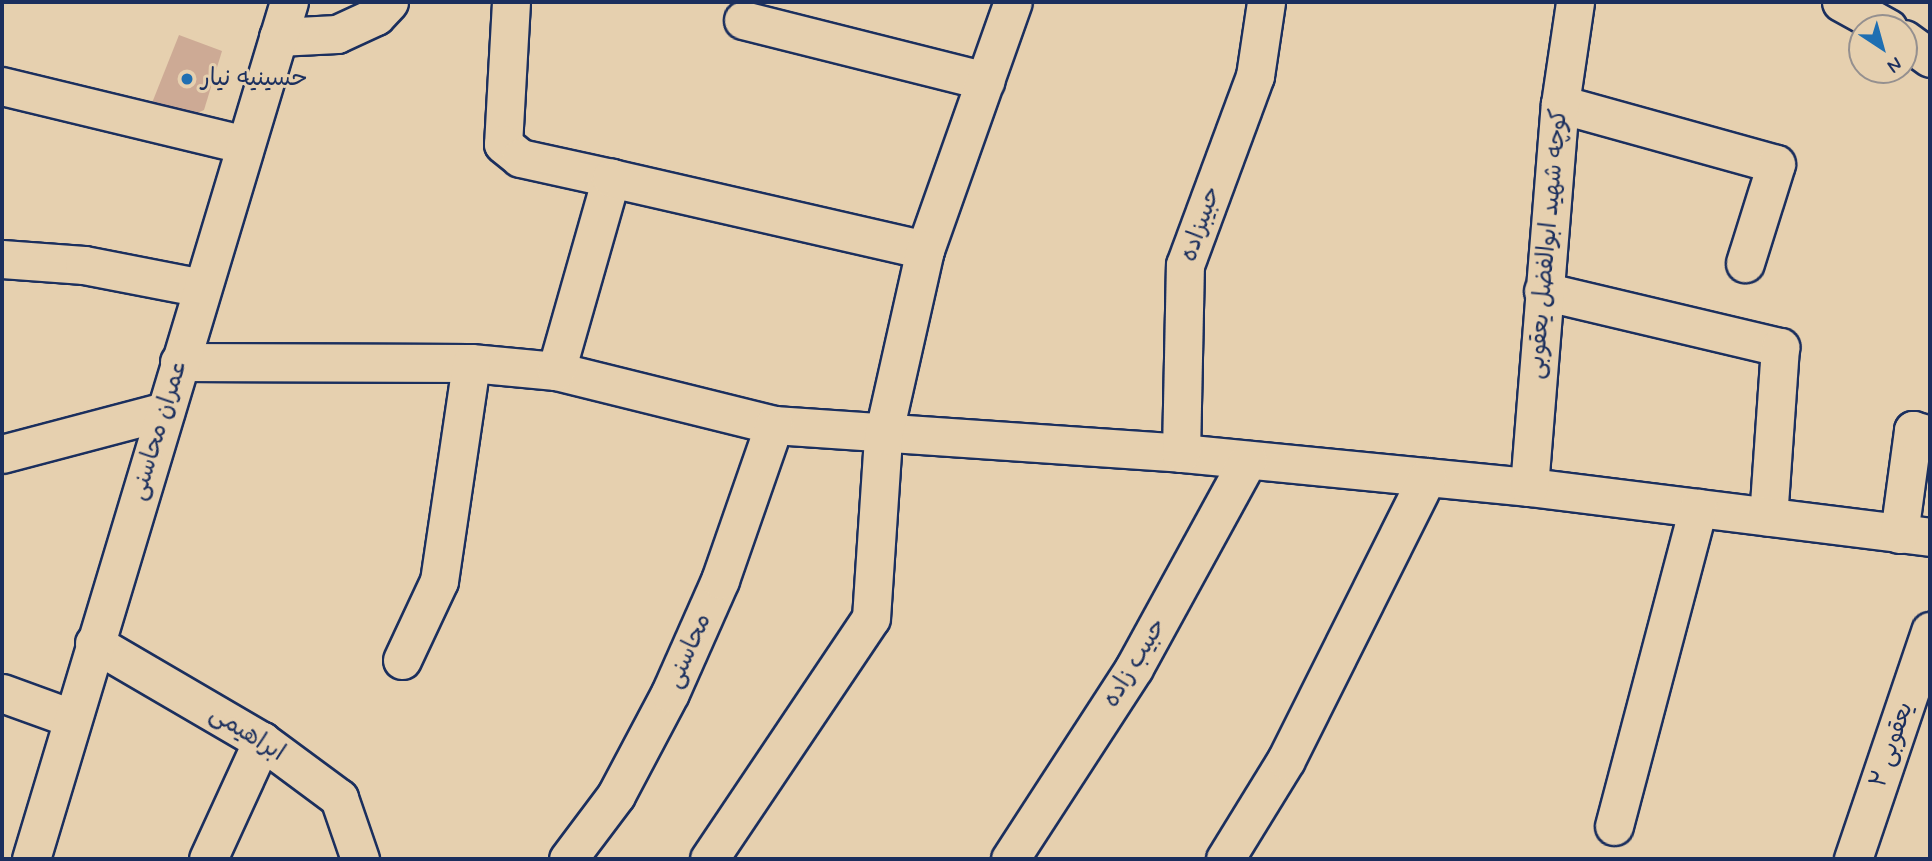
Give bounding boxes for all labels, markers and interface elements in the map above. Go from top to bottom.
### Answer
north arrow [1848,14,1918,84]
text: N [1882,51,1907,79]
place label: حسینیه نیار [201,65,308,93]
marker: حسینیه نیار [179,71,195,87]
street label: کوچه شهید ابوالفضل یعقوبی [1522,108,1574,380]
street label: حبیبزاده [1175,183,1227,265]
street label: عمران محاسنی [124,356,194,504]
street label: محاسنی [660,609,718,693]
street label: حبیب زاده [1097,613,1173,713]
street label: یعقوبی ۲ [1864,699,1920,791]
street label: ابراهیمی [204,700,290,768]

